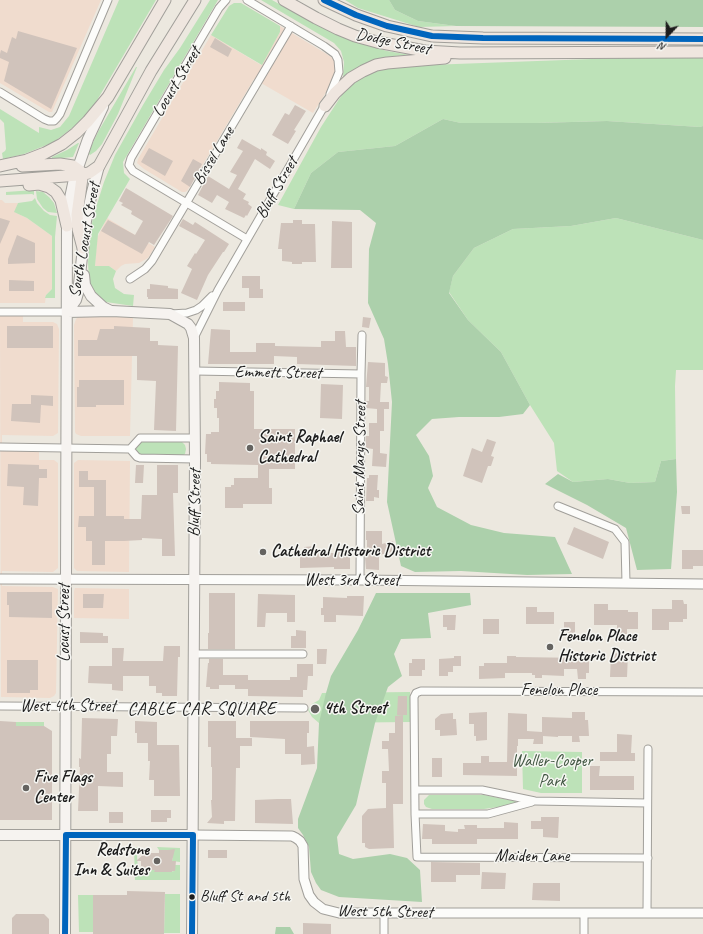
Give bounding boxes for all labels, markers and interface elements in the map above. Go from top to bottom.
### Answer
north arrow [647,16,687,56]
street label: Dodge Street [354,24,432,60]
text: N [657,39,668,55]
street label: Locust Street [148,43,206,121]
street label: Bissel Lane [189,123,239,189]
street label: Bluff Street [251,154,303,222]
street label: South Locust Street [65,181,105,299]
street label: Emmett Street [234,362,322,384]
street label: Saint Marys Street [349,401,371,515]
place label: Saint Raphael Cathedral [258,428,341,468]
marker: Saint Raphael Cathedral [245,443,255,453]
street label: Bluff Street [184,469,206,537]
place label: Cathedral Historic District [271,542,430,562]
marker: Cathedral Historic District [258,547,268,557]
street label: West 3rd Street [304,571,400,591]
street label: Locust Street [55,584,75,662]
place label: Fenelon Place Historic District [558,627,655,667]
marker: Fenelon Place Historic District [545,642,555,652]
street label: Fenelon Place [521,681,597,701]
street label: West 4th Street [20,697,116,717]
district label: CABLE CAR SQUARE [129,698,275,720]
place label: 4th Street [324,699,387,719]
marker: 4th Street [309,703,321,715]
park label: Waller-Cooper Park [512,752,592,792]
place label: Five Flags Center [34,768,92,808]
marker: Five Flags Center [21,783,31,793]
place label: Redstone Inn & Suites [74,841,149,881]
street label: Maiden Lane [495,847,569,867]
marker: Redstone Inn & Suites [152,856,162,866]
place label: Bluff St and 5th [200,887,290,907]
marker: Bluff St and 5th [187,892,197,902]
street label: West 5th Street [337,901,433,923]

